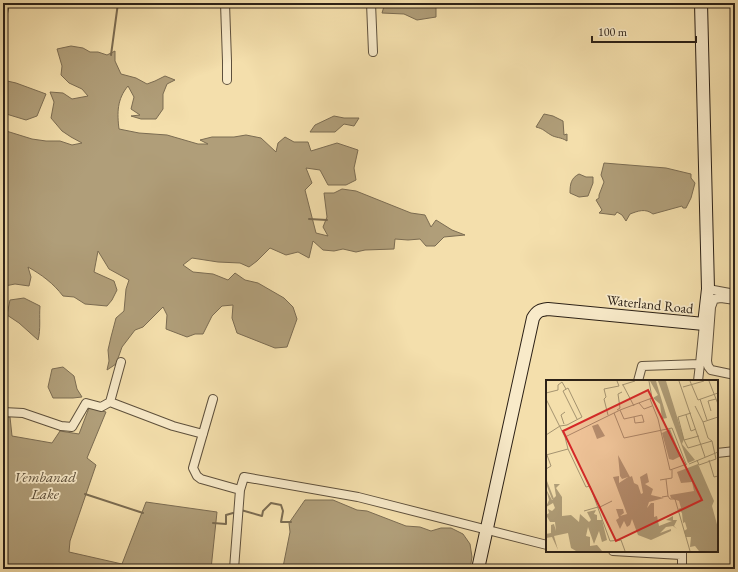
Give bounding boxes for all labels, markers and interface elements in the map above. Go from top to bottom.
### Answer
scale bar [592,18,696,44]
text: 100 m [598,24,628,40]
street label: Waterland Road [606,290,695,318]
inset map [546,380,718,552]
water label: Vembanad Lake [14,467,76,503]

